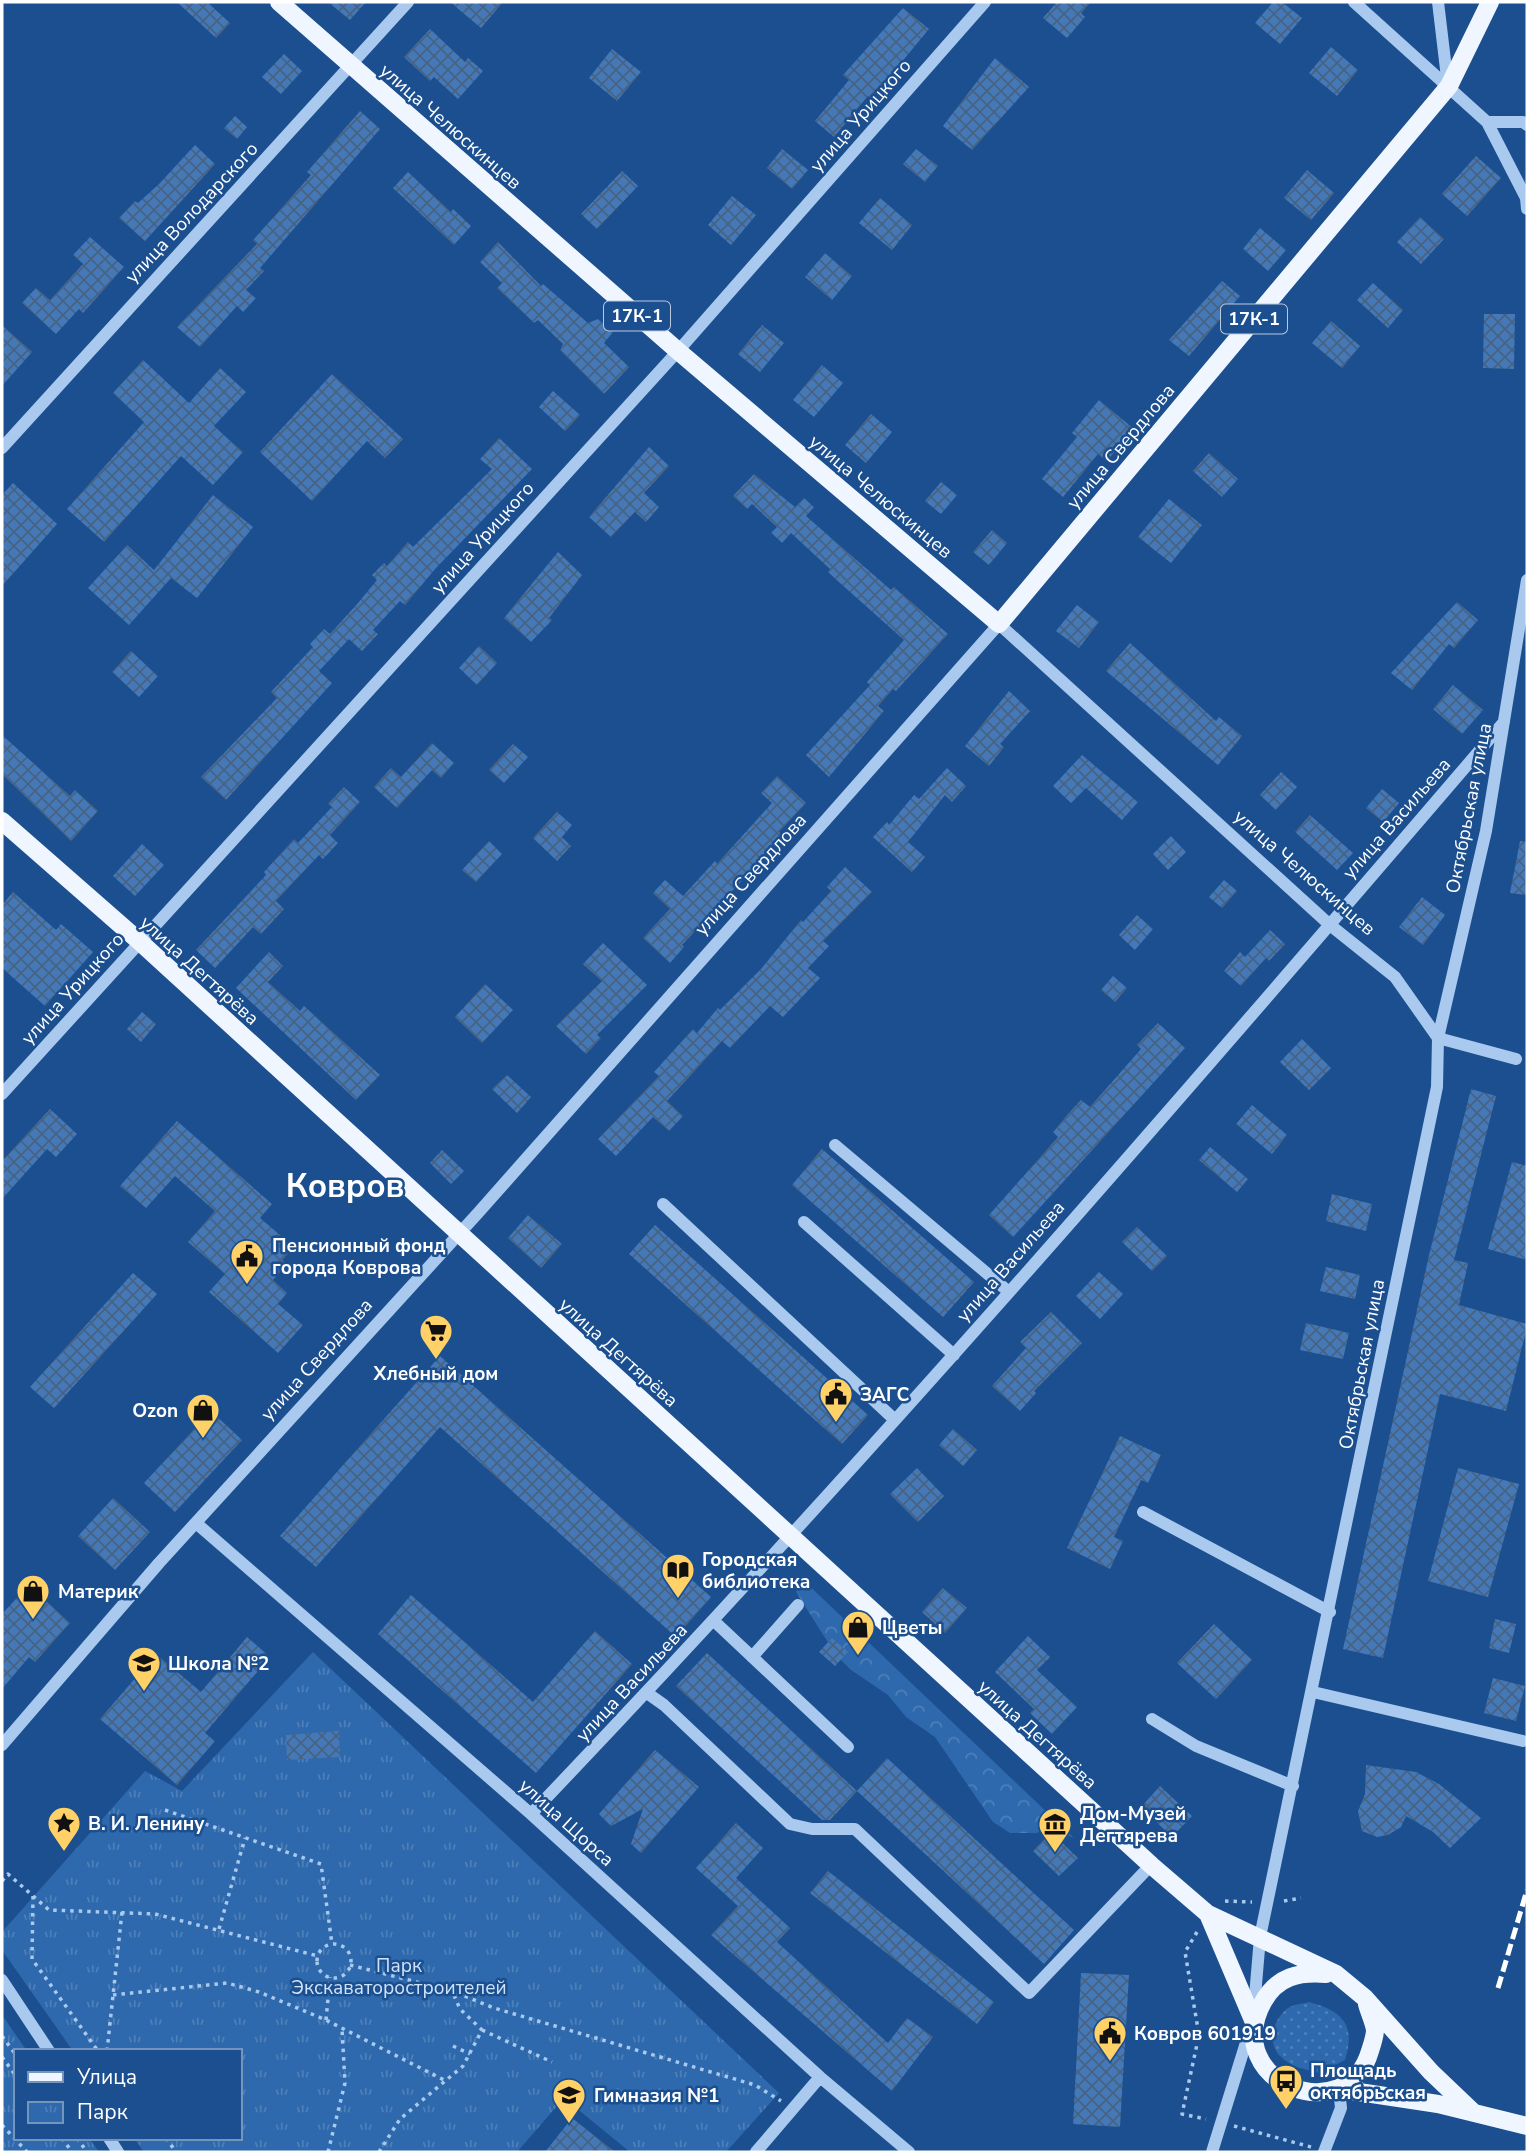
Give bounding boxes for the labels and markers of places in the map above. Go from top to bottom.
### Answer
place label: Пенсионный фонд города Коврова [272,1233,446,1281]
public building icon: Пенсионный фонд города Коврова [228,1237,266,1286]
supermarket icon: Хлебный дом [417,1312,455,1361]
place label: Хлебный дом [373,1361,498,1387]
public building icon: ЗАГС [817,1375,855,1424]
place label: ЗАГС [860,1382,909,1408]
shop icon: Ozon [184,1391,222,1440]
place label: Ozon [132,1398,178,1424]
place label: Городская библиотека [702,1547,810,1595]
library icon: Городская библиотека [659,1551,697,1600]
shop icon: Материк [14,1572,52,1621]
place label: Материк [58,1579,139,1605]
shop icon: Цветы [839,1608,877,1657]
place label: Цветы [882,1615,943,1641]
school or university icon: Школа №2 [125,1644,163,1693]
place label: Школа №2 [168,1651,269,1677]
place label: Дом-Музей Дегтярева [1080,1801,1186,1849]
place icon: В. И. Ленину [45,1804,83,1853]
museum icon: Дом-Музей Дегтярева [1036,1805,1074,1854]
place label: В. И. Ленину [88,1811,205,1837]
public building icon: Ковров 601919 [1091,2014,1129,2063]
place label: Ковров 601919 [1134,2021,1276,2047]
place label: Площадь октябрьская [1310,2058,1426,2106]
bus stop icon: Площадь октябрьская [1267,2062,1305,2111]
school or university icon: Гимназия №1 [550,2076,588,2125]
place label: Гимназия №1 [594,2083,719,2109]

